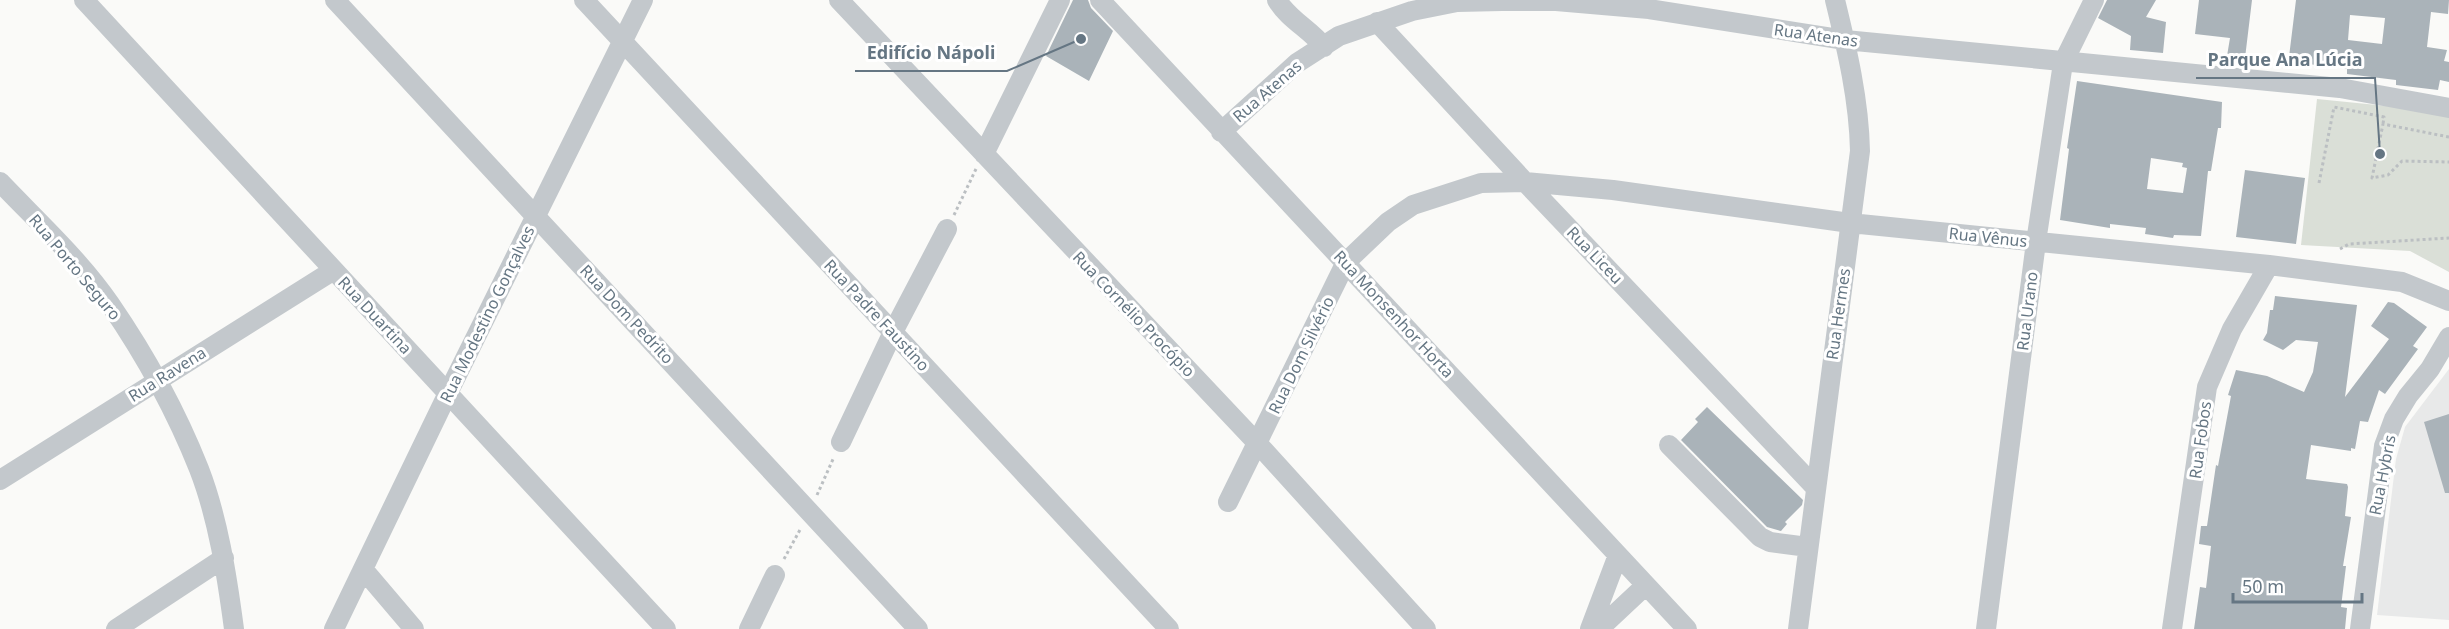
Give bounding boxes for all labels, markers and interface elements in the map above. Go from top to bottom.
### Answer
street label: Rua Atenas [1773,18,1859,52]
callout: Edifício Nápoli [855,35,1007,71]
text: Edifício Nápoli [867,40,995,64]
callout: Parque Ana Lúcia [2196,42,2375,78]
text: Parque Ana Lúcia [2208,47,2362,71]
street label: Rua Atenas [1228,55,1306,127]
street label: Rua Porto Seguro [24,209,126,325]
street label: Rua Liceu [1562,221,1628,289]
street label: Rua Modestino Gonçalves [435,222,539,406]
street label: Rua Vênus [1948,222,2028,252]
street label: Rua Monsenhor Horta [1329,245,1459,383]
street label: Rua Cornélio Procópio [1068,246,1200,382]
street label: Rua Padre Faustino [819,254,935,376]
street label: Rua Dom Pedrito [575,260,679,368]
street label: Rua Hermes [1821,267,1855,361]
street label: Rua Urano [2011,270,2043,352]
street label: Rua Duartina [333,271,417,359]
street label: Rua Dom Silvério [1263,293,1339,417]
street label: Rua Ravena [124,341,210,407]
street label: Rua Fobos [2184,400,2216,480]
street label: Rua Hybris [2363,433,2401,517]
scale bar [2233,566,2362,604]
text: 50 m [2242,574,2284,598]

